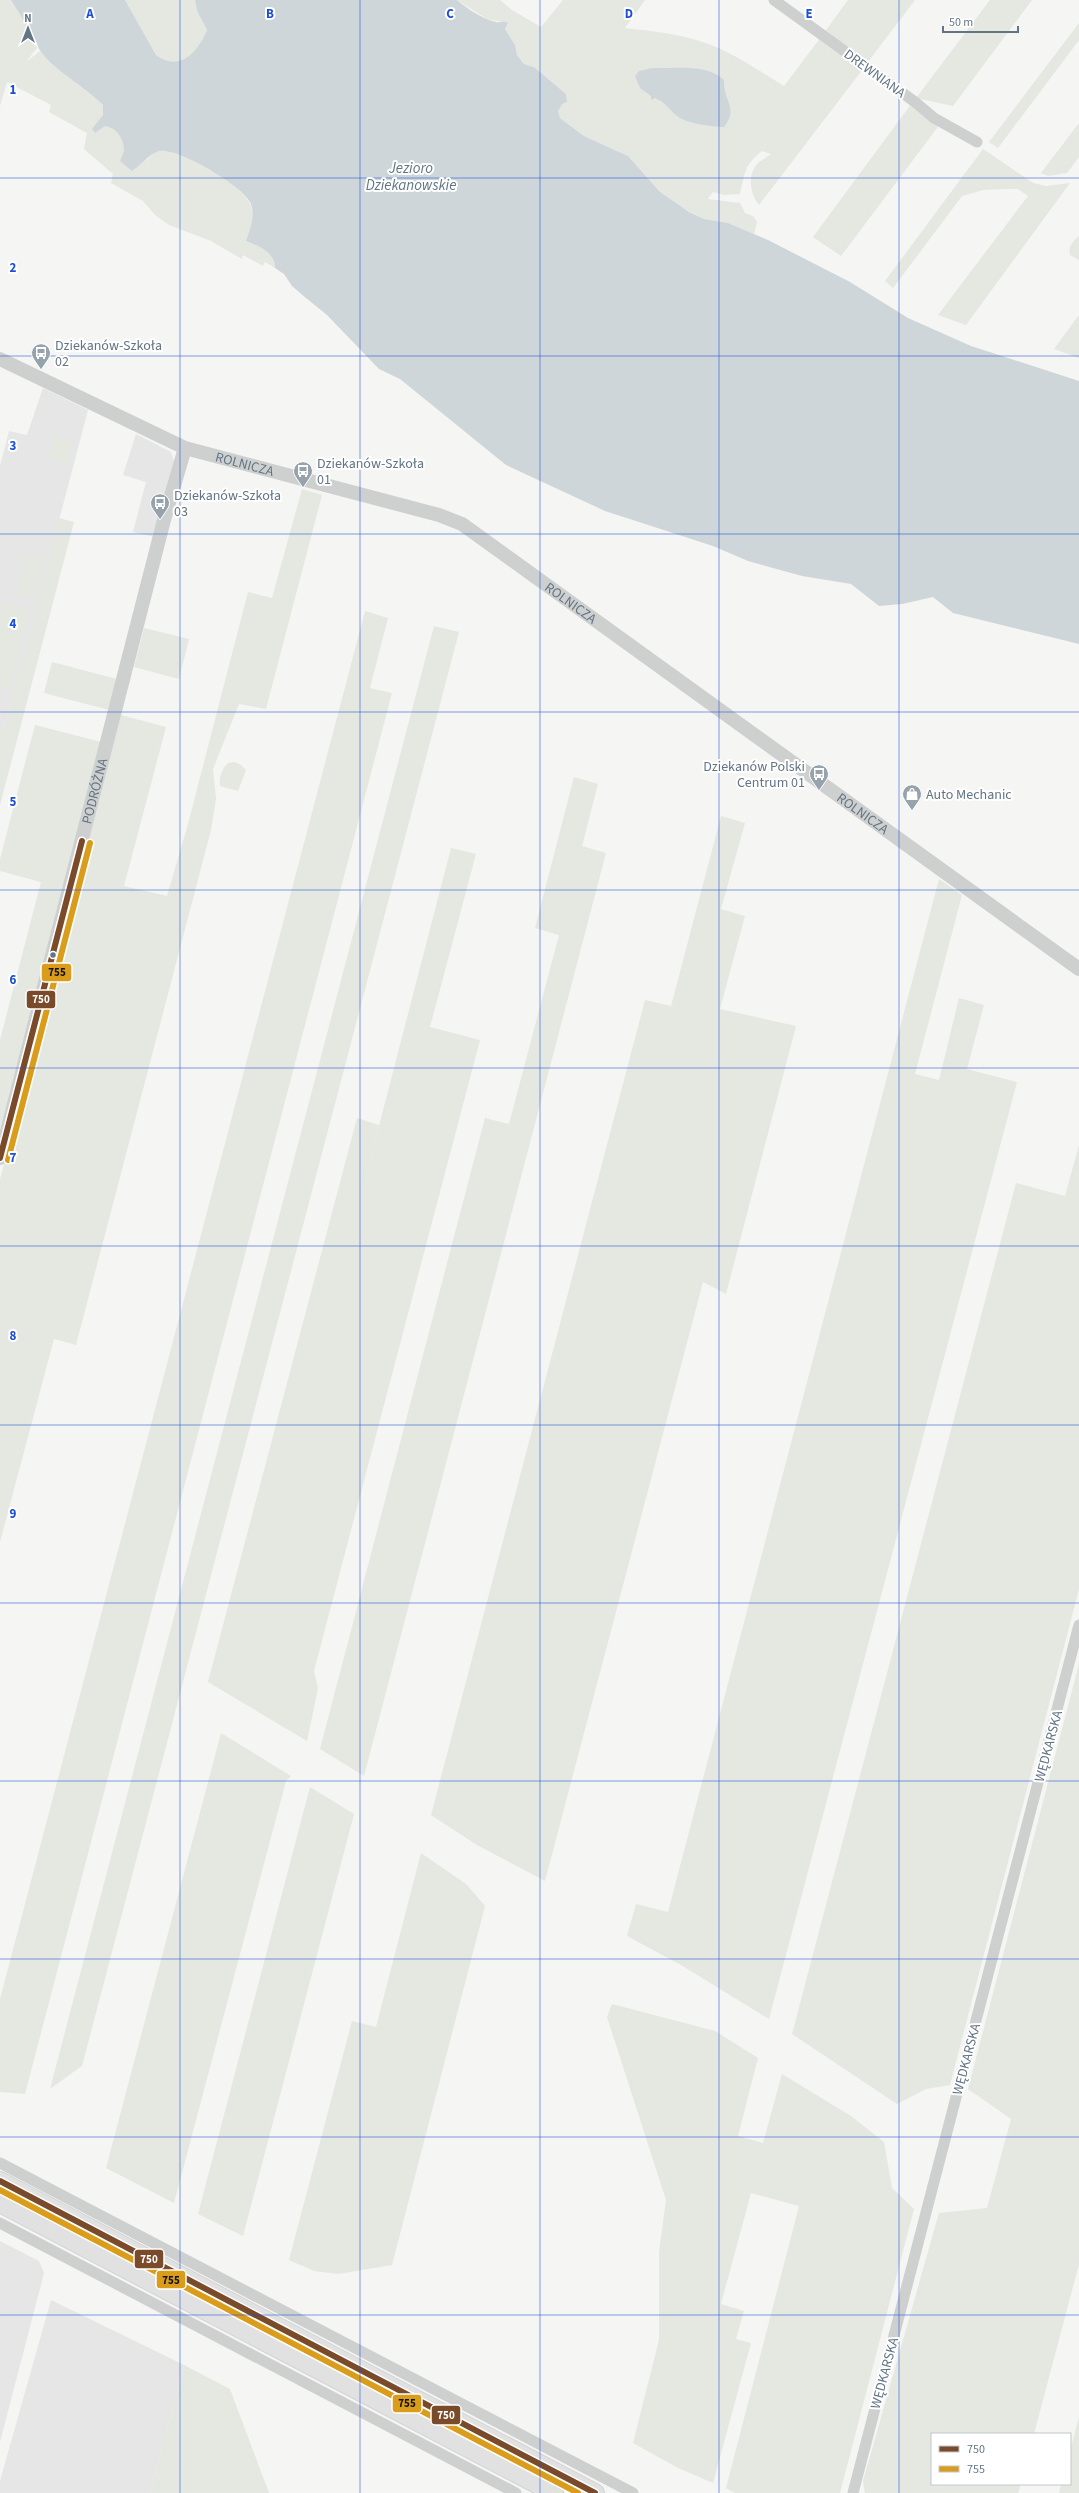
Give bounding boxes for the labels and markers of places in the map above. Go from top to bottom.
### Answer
place label: Dziekanów-Szkoła 02 [55,336,162,372]
bus stop icon: Dziekanów-Szkoła 02 [30,342,52,370]
place label: Dziekanów-Szkoła 01 [317,454,424,490]
bus stop icon: Dziekanów-Szkoła 01 [292,460,314,488]
place label: Dziekanów-Szkoła 03 [174,486,281,522]
bus stop icon: Dziekanów-Szkoła 03 [149,492,171,520]
place label: Dziekanów Polski Centrum 01 [703,757,805,793]
bus stop icon: Dziekanów Polski Centrum 01 [808,763,830,791]
shop icon: Auto Mechanic [901,783,923,811]
place label: Auto Mechanic [926,785,1012,805]
unlabelled marker [48,950,58,960]

